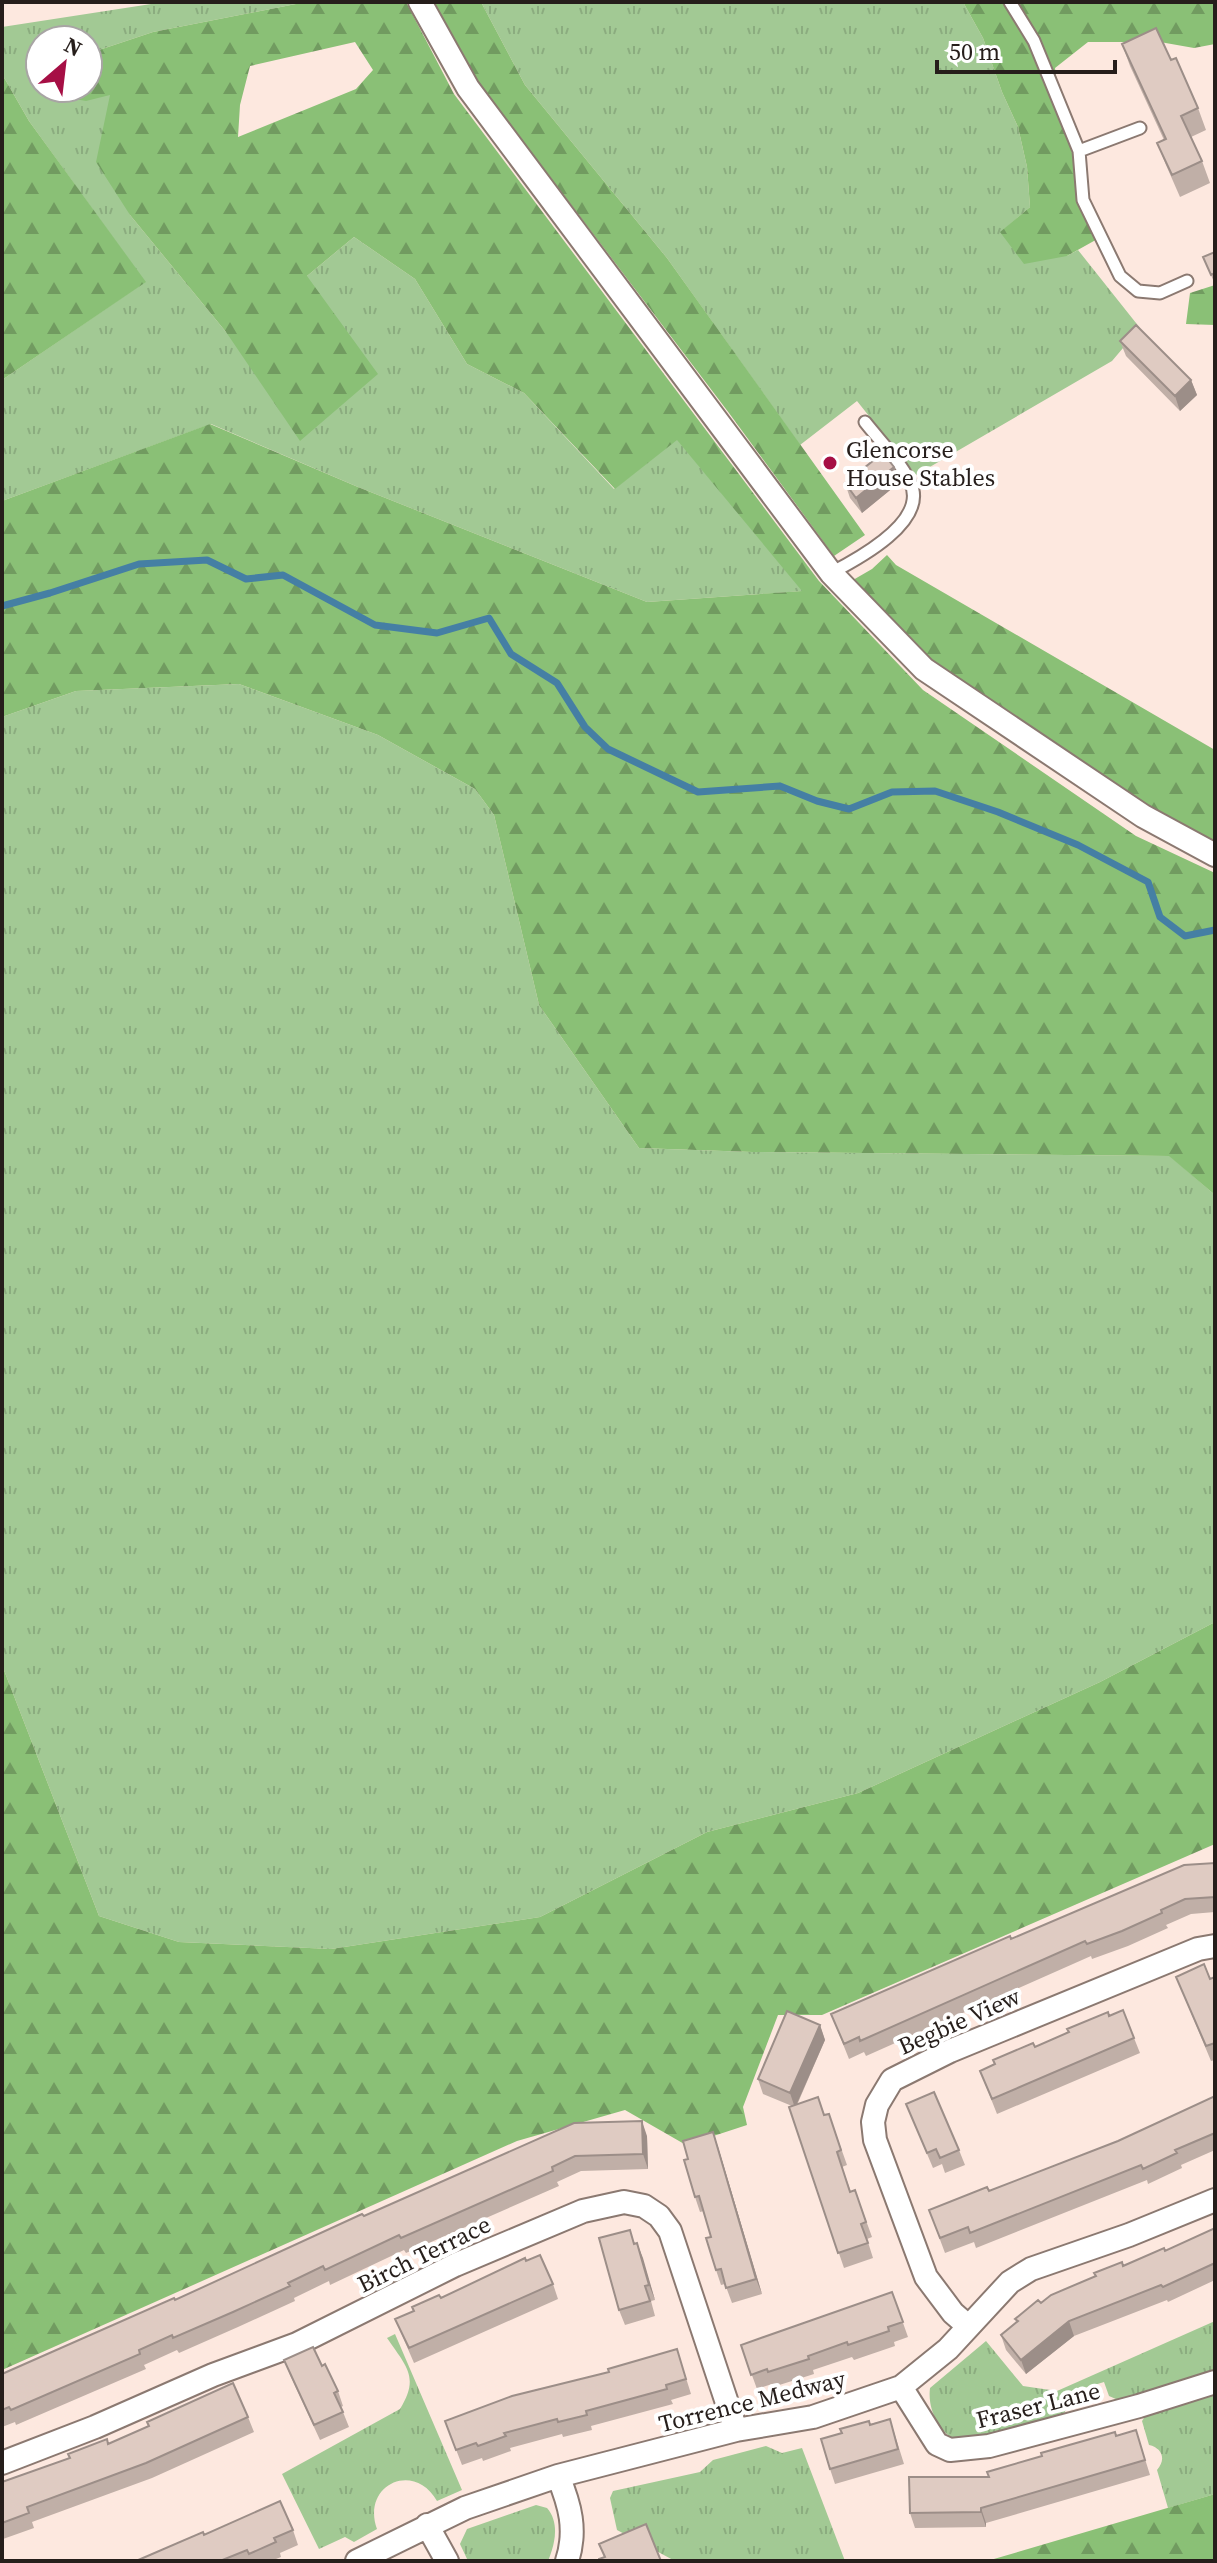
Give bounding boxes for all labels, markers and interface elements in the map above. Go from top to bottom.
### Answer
north arrow [24,24,104,104]
scale bar [937,24,1115,74]
text: N [59,29,88,63]
text: 50 m [949,35,1000,68]
place label: Glencorse House Stables [846,433,995,494]
marker: Glencorse House Stables [821,454,839,472]
street label: Begbie View [893,1979,1026,2063]
street label: Birch Terrace [352,2208,496,2300]
street label: Torrence Medway [655,2362,850,2440]
street label: Fraser Lane [972,2374,1104,2436]

